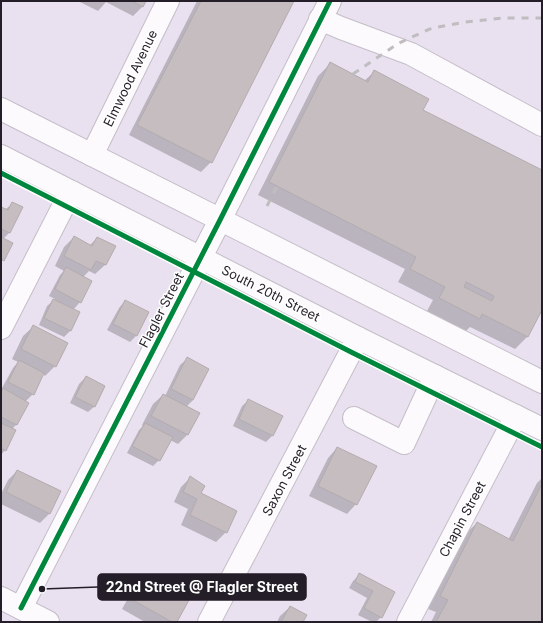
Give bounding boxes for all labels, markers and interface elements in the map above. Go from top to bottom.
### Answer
street label: Elmwood Avenue [100,27,160,129]
street label: South 20th Street [219,261,323,325]
street label: Flagler Street [135,270,187,350]
street label: Saxon Street [259,442,309,518]
street label: Chapin Street [435,478,489,560]
callout: 22nd Street @ Flagler Street [98,574,306,600]
text: 22nd Street @ Flagler Street [106,578,298,595]

